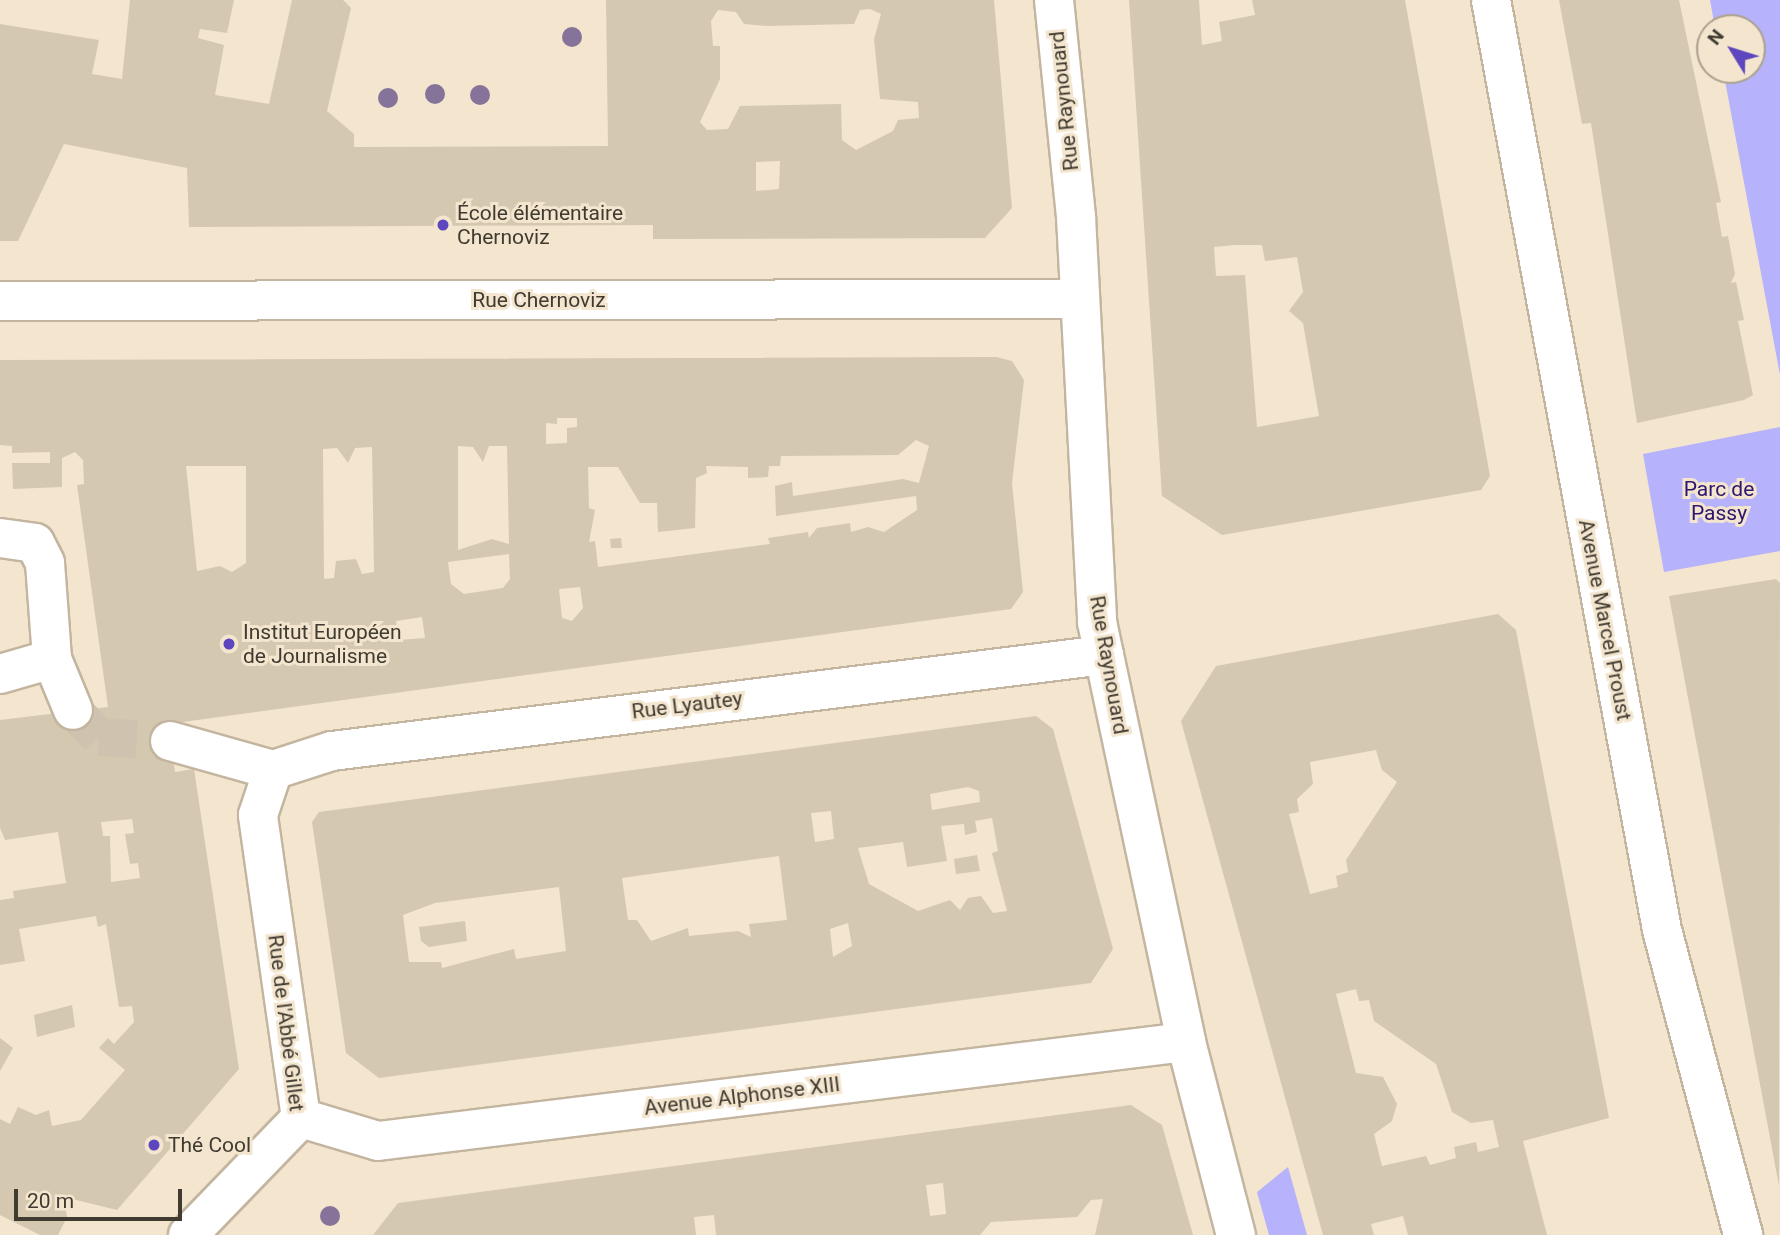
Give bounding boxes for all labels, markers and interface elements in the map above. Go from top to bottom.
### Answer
north arrow [1696,14,1766,84]
text: N [1702,25,1729,49]
street label: Rue Raynouard [1044,30,1084,172]
place label: École élémentaire Chernoviz [457,200,623,250]
marker: École élémentaire Chernoviz [435,217,451,233]
street label: Rue Chernoviz [472,287,606,313]
park label: Parc de Passy [1684,476,1754,526]
street label: Avenue Marcel Proust [1573,517,1637,723]
street label: Rue Raynouard [1084,594,1134,736]
place label: Institut Européen de Journalisme [243,619,402,669]
marker: Institut Européen de Journalisme [221,636,237,652]
street label: Rue Lyautey [630,686,744,724]
street label: Rue de l'Abbé Gillet [263,933,309,1113]
street label: Avenue Alphonse XIII [643,1071,841,1121]
place label: Thé Cool [168,1132,251,1158]
marker: Thé Cool [146,1137,162,1153]
scale bar [18,1176,186,1220]
text: 20 m [27,1189,74,1213]

